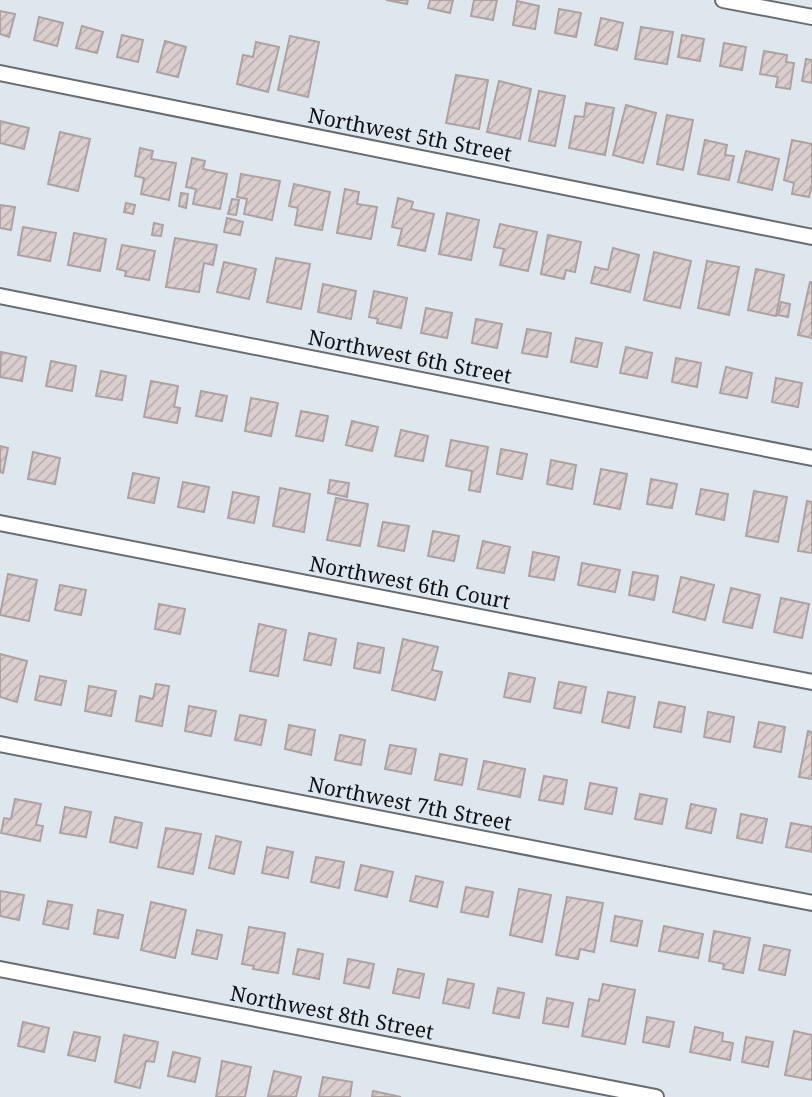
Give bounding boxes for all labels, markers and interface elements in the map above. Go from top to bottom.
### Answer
street label: Northwest 5th Street [306,101,514,167]
street label: Northwest 6th Street [306,323,514,389]
street label: Northwest 6th Court [307,549,513,615]
street label: Northwest 7th Street [306,770,514,836]
street label: Northwest 8th Street [228,979,436,1045]

